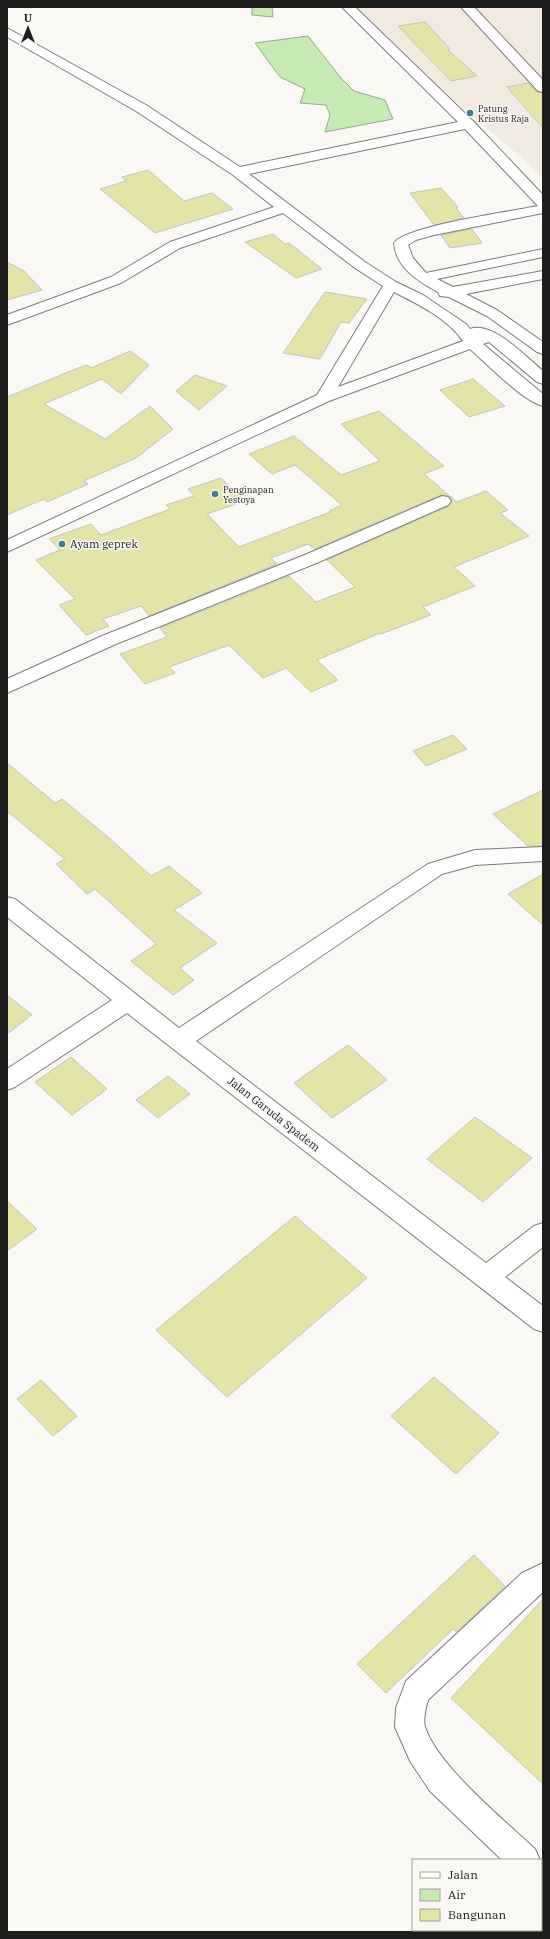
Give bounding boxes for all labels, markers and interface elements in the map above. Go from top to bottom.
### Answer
north arrow [8,8,48,48]
text: U [24,11,33,25]
place label: Patung Kristus Raja [478,103,529,124]
marker: Patung Kristus Raja [465,108,475,118]
place label: Penginapan Yestoya [223,484,274,505]
marker: Penginapan Yestoya [210,489,220,499]
place label: Ayam geprek [70,537,138,551]
marker: Ayam geprek [57,539,67,549]
street label: Jalan Garuda Spadem [225,1074,323,1155]
legend [412,1859,542,1931]
text: Jalan [448,1867,478,1882]
text: Air [448,1887,466,1902]
text: Bangunan [448,1907,506,1922]

